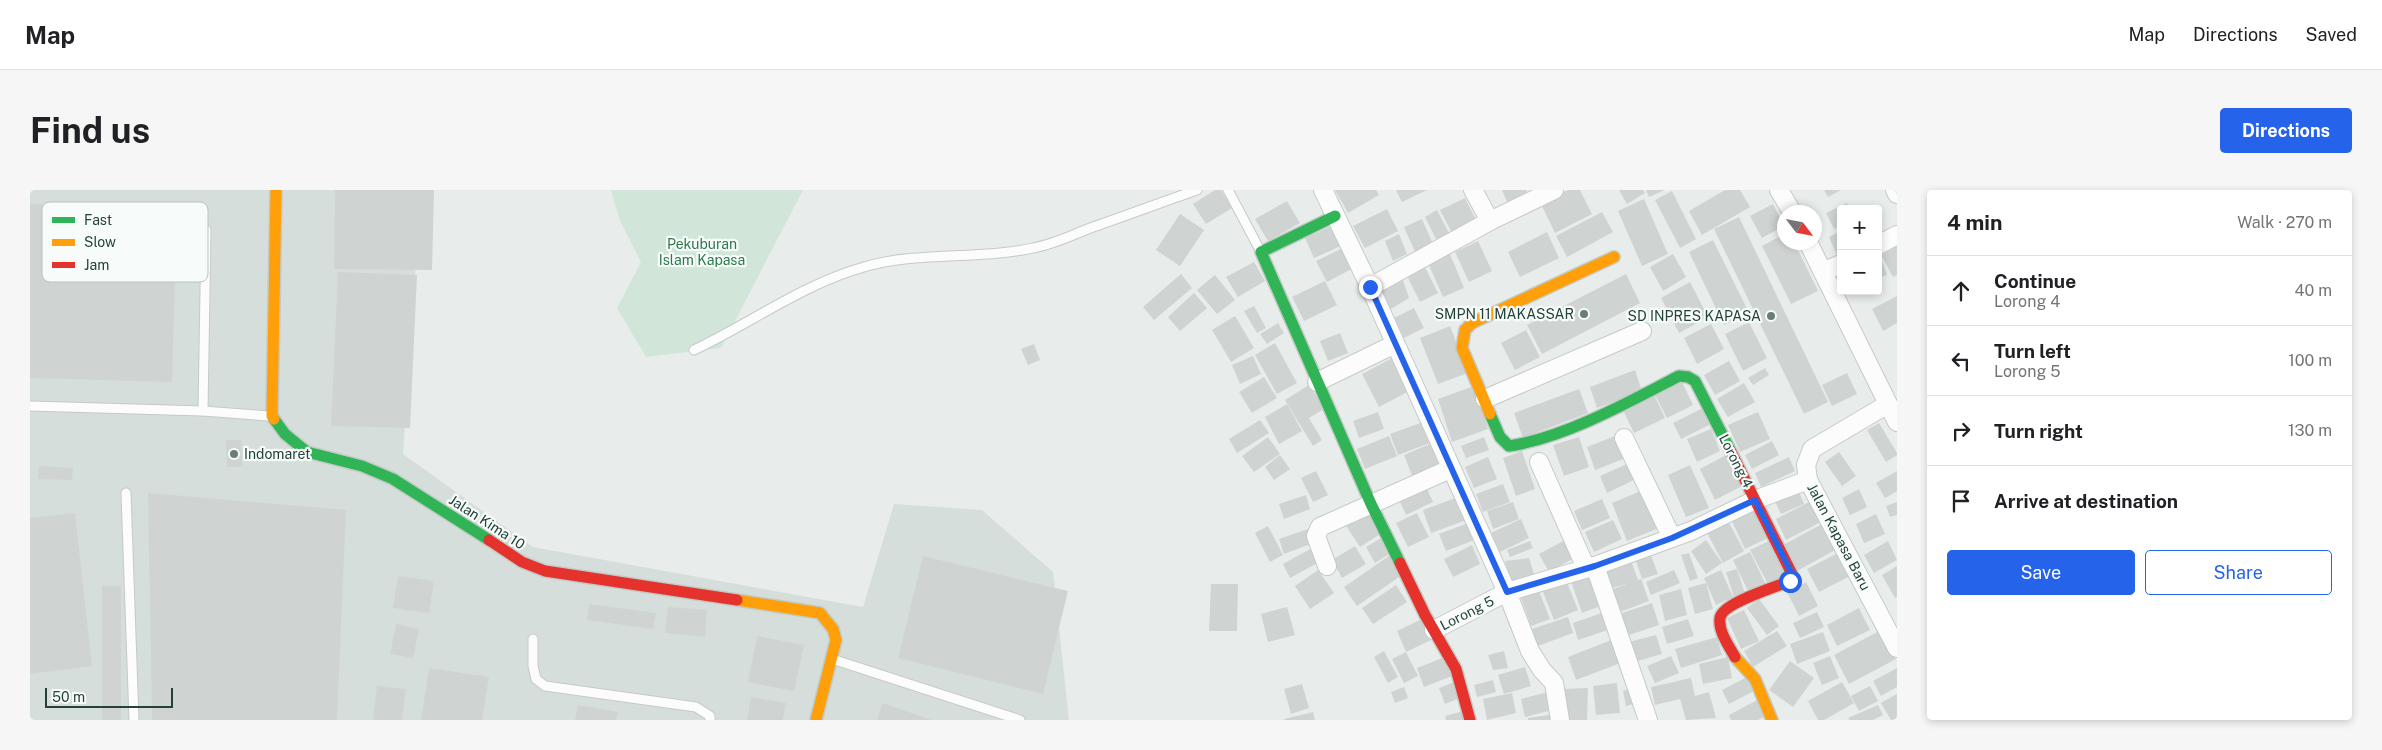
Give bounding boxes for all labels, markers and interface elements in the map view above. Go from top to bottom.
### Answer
text: Map [25,21,75,49]
text: Map [2128,24,2165,45]
text: Directions [2193,24,2278,45]
text: Saved [2306,24,2357,45]
button: Directions [2220,108,2352,153]
text: Find us [30,110,150,151]
legend [42,202,208,282]
north arrow [1777,205,1822,250]
map controls [1837,205,1882,295]
button: + [1837,205,1882,250]
text: 4 min [1947,210,2002,235]
text: Fast [84,212,112,228]
text: Walk · 270 m [2237,213,2332,232]
text: Slow [84,234,116,250]
park label: Pekuburan Islam Kapasa [659,236,745,268]
button: − [1837,250,1882,295]
text: Jam [84,257,109,273]
text: Continue [1994,270,2076,292]
route end [1359,276,1382,299]
icon: ahead [1947,277,1975,305]
text: 40 m [2294,281,2332,300]
text: Lorong 4 [1994,292,2060,311]
place label: SMPN 11 MAKASSAR [1435,306,1574,322]
marker: SMPN 11 MAKASSAR [1578,308,1590,320]
place label: SD INPRES KAPASA [1628,308,1761,324]
marker: SD INPRES KAPASA [1765,310,1777,322]
text: Turn left [1994,340,2071,362]
icon: left [1947,347,1975,375]
text: 100 m [2288,351,2332,370]
text: Lorong 5 [1994,362,2060,381]
icon: right [1947,417,1975,445]
text: Turn right [1994,420,2083,442]
text: 130 m [2288,421,2332,440]
street label: Lorong 4 [1716,432,1756,491]
place label: Indomaret [244,446,311,462]
marker: Indomaret [228,448,240,460]
street label: Jalan Kapasa Baru [1804,481,1874,593]
icon: arrive [1947,487,1975,515]
text: Arrive at destination [1994,490,2178,512]
street label: Jalan Kima 10 [446,492,528,552]
button: Save [1947,550,2135,595]
button: Share [2145,550,2332,595]
route start [1779,570,1802,593]
street label: Lorong 5 [1437,593,1497,633]
scale bar [45,685,172,708]
text: 50 m [52,689,85,705]

